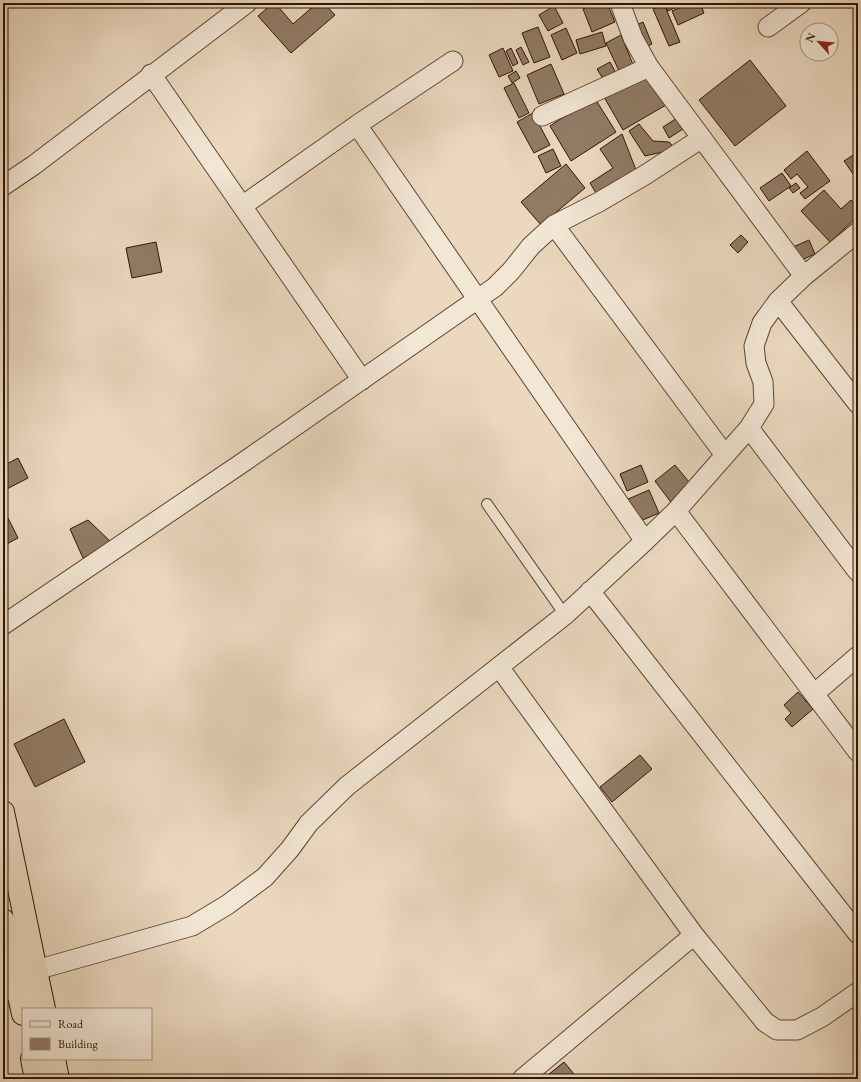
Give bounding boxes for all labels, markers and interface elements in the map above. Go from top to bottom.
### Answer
north arrow [799,22,839,62]
text: N [802,30,818,45]
legend [22,1008,152,1060]
text: Road [58,1016,84,1032]
text: Building [58,1036,99,1052]

